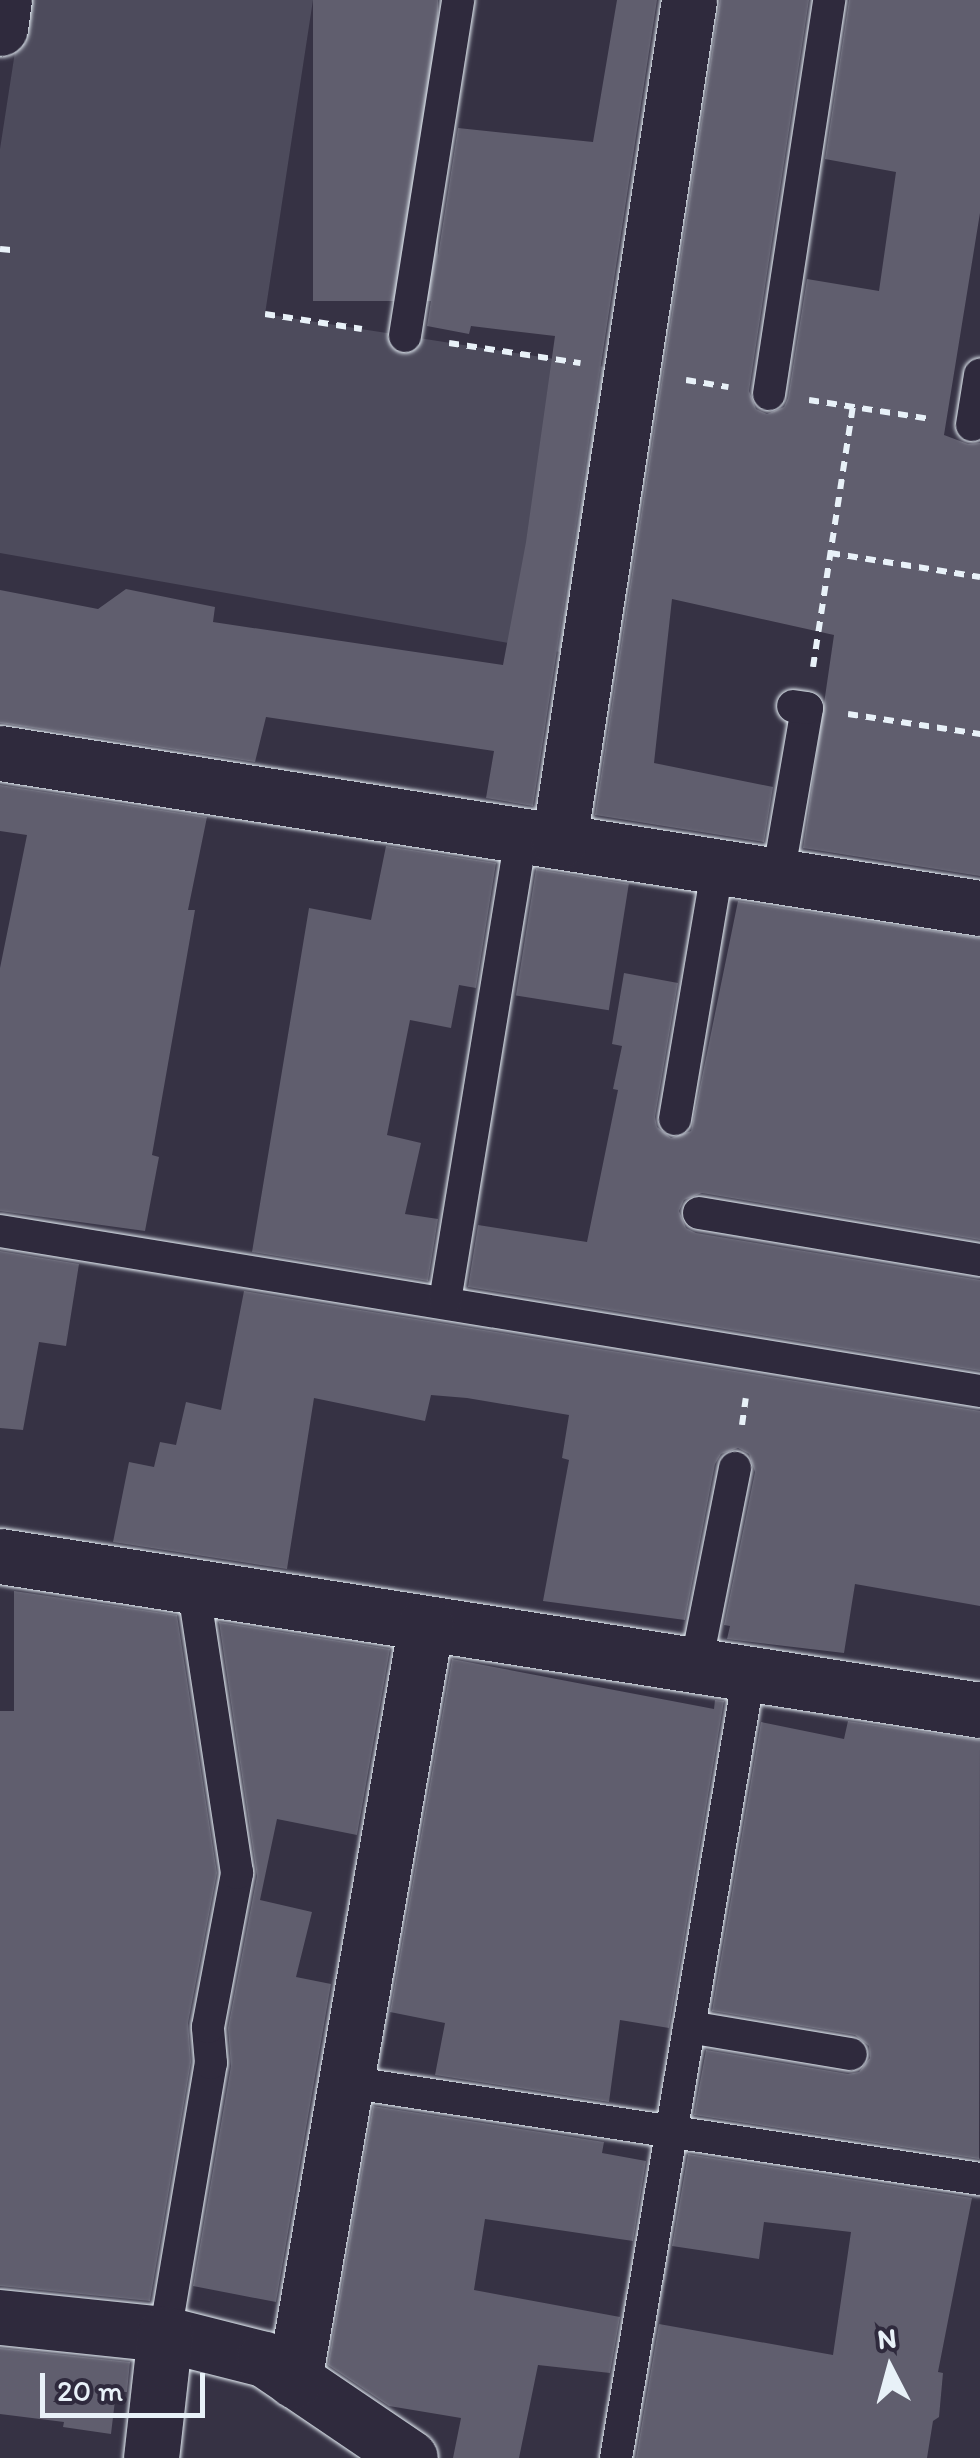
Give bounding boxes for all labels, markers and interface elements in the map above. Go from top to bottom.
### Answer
north arrow [840,2318,940,2418]
text: N [876,2320,898,2356]
scale bar [45,2353,210,2415]
text: 20 m [57,2372,123,2409]

